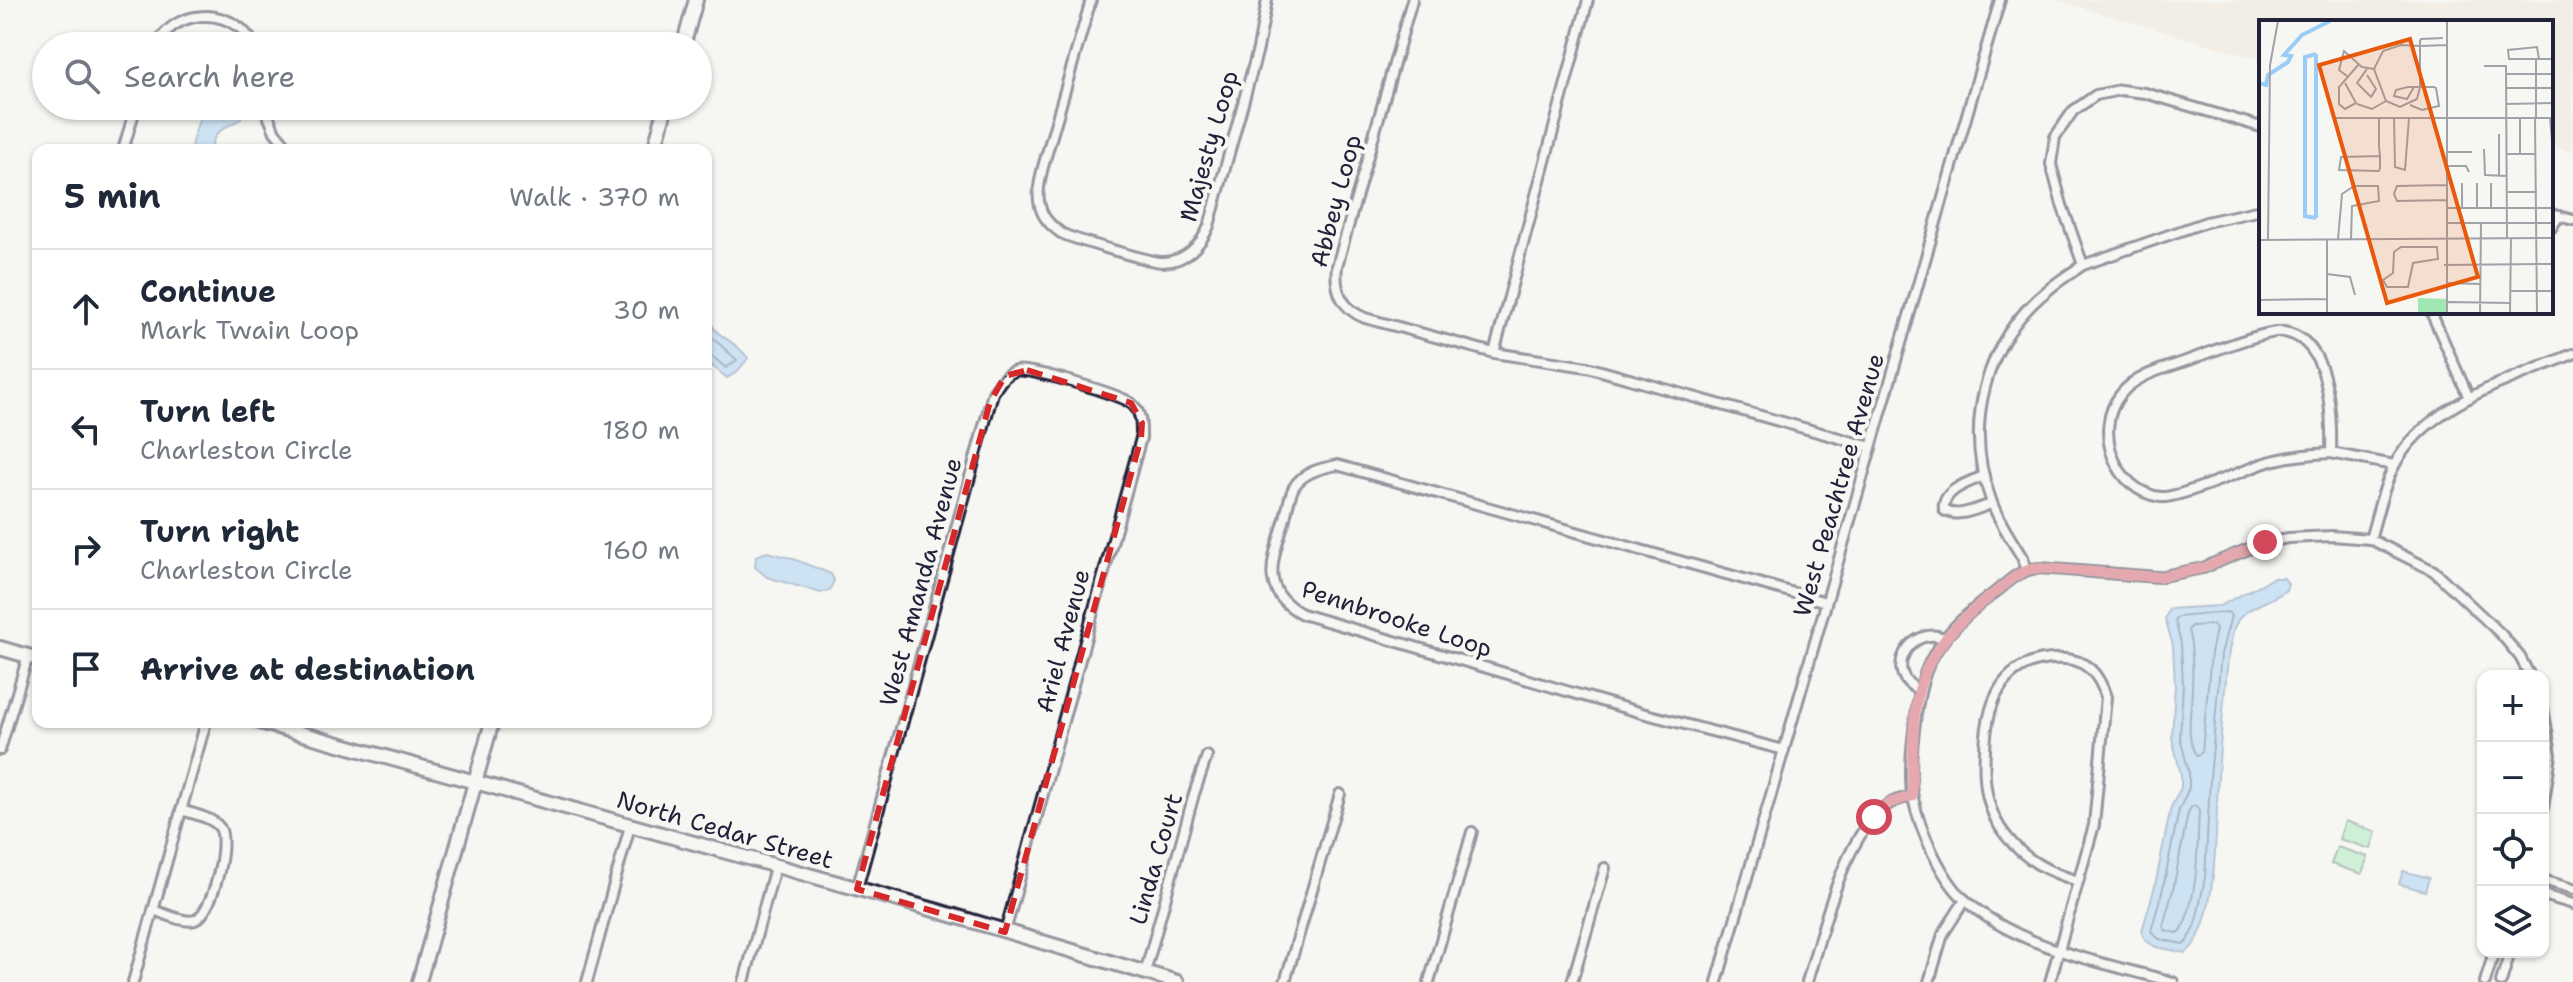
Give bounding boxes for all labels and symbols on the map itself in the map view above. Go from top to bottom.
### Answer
inset map [2259,20,2553,314]
street label: Majesty Loop [1172,67,1246,225]
street label: Abbey Loop [1303,131,1369,271]
street label: West Peachtree Avenue [1786,349,1892,621]
street label: West Amanda Avenue [872,454,970,710]
route end [2247,524,2283,560]
street label: Ariel Avenue [1028,566,1098,716]
street label: Pennbrooke Loop [1298,573,1496,665]
street label: North Cedar Street [613,784,837,876]
street label: Linda Court [1122,789,1190,929]
route start [1856,799,1892,835]

